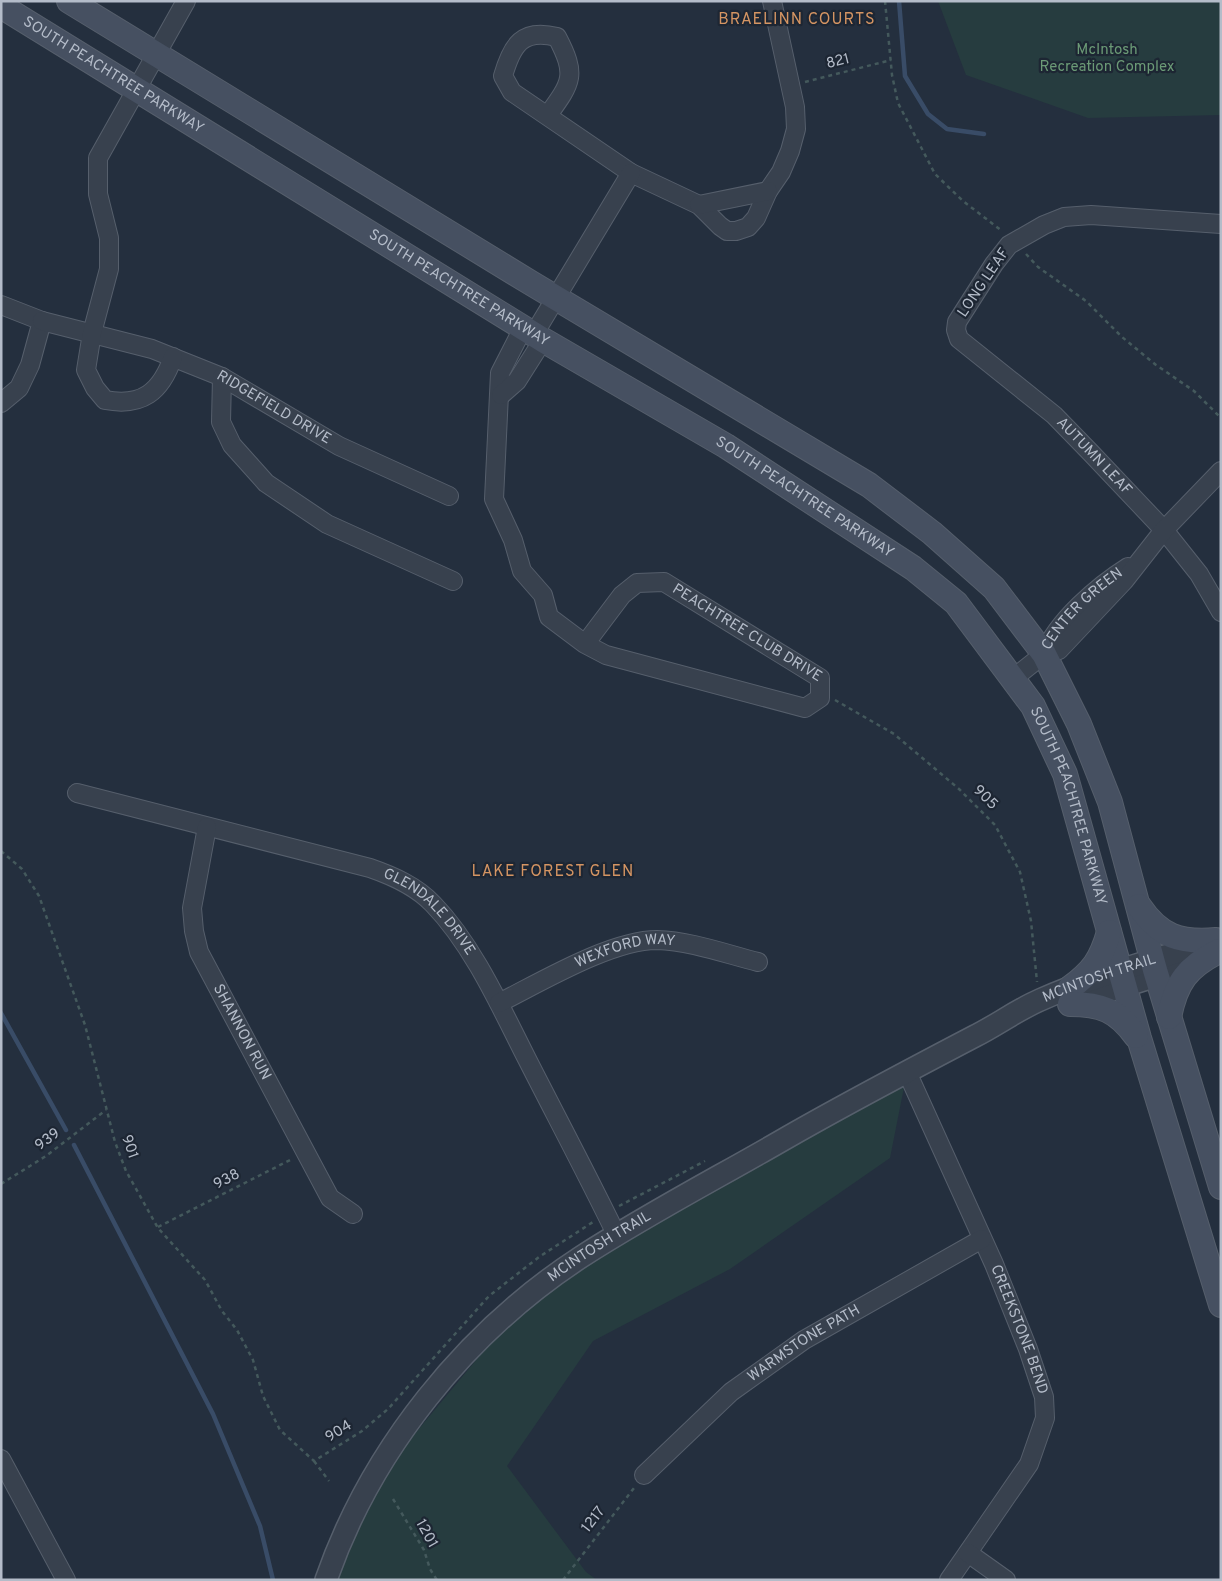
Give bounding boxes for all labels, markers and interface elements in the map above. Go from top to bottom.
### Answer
district label: BRAELINN COURTS [718,10,876,30]
street label: SOUTH PEACHTREE PARKWAY [19,12,208,138]
park label: McIntosh Recreation Complex [1040,41,1175,77]
street label: 821 [824,50,852,74]
street label: SOUTH PEACHTREE PARKWAY [365,225,553,351]
street label: LONG LEAF [954,245,1014,321]
street label: RIDGEFIELD DRIVE [213,366,335,449]
street label: AUTUMN LEAF [1052,413,1136,499]
street label: SOUTH PEACHTREE PARKWAY [712,432,898,563]
street label: CENTER GREEN [1038,564,1127,653]
street label: PEACHTREE CLUB DRIVE [669,580,826,686]
street label: SOUTH PEACHTREE PARKWAY [1025,704,1111,908]
street label: 905 [968,782,1002,814]
district label: LAKE FOREST GLEN [472,862,634,882]
street label: GLENDALE DRIVE [380,864,479,959]
street label: WEXFORD WAY [572,930,677,973]
street label: MCINTOSH TRAIL [1040,950,1158,1007]
street label: SHANNON RUN [208,981,275,1084]
street label: 939 [32,1124,64,1156]
street label: 901 [116,1133,142,1161]
street label: 938 [211,1165,243,1195]
street label: MCINTOSH TRAIL [544,1207,655,1286]
street label: CREEKSTONE BEND [986,1262,1052,1397]
street label: WARMSTONE PATH [744,1301,864,1387]
street label: 904 [322,1417,356,1447]
street label: 1217 [578,1503,610,1537]
street label: 1201 [410,1516,442,1552]

